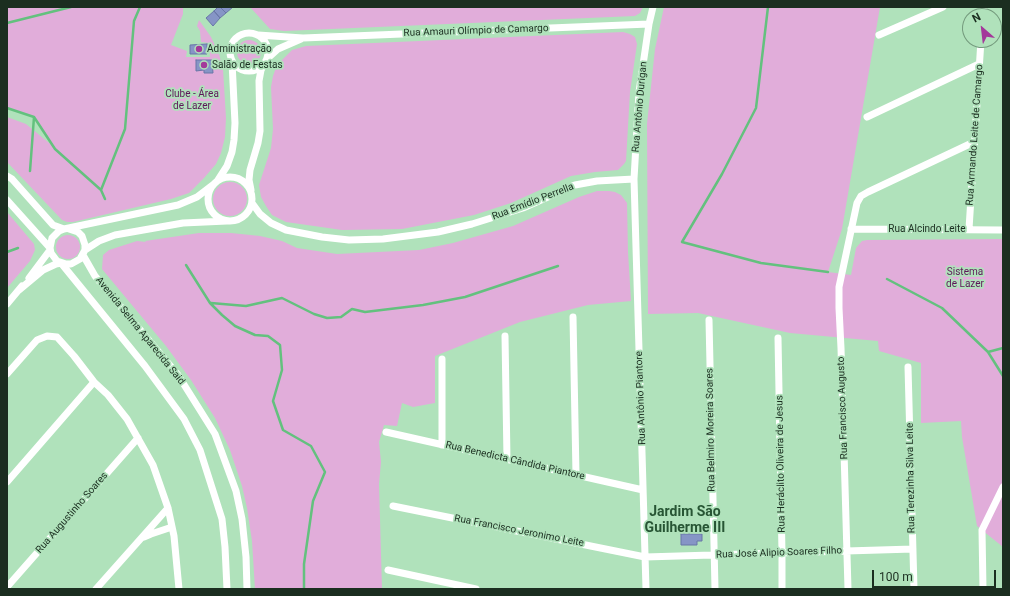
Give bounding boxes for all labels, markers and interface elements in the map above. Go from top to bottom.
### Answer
north arrow [962,8,1002,48]
text: N [970,10,983,25]
street label: Rua Amauri Olímpio de Camargo [403,22,549,40]
place label: Administração [207,43,272,55]
marker: Administração [194,44,204,54]
place label: Salão de Festas [212,59,283,71]
marker: Salão de Festas [199,60,209,70]
street label: Rua Antônio Durigan [630,61,650,153]
street label: Rua Armando Leite de Camargo [964,64,986,206]
park label: Clube - Área de Lazer [165,88,219,112]
street label: Rua Emídio Perrella [490,181,576,223]
street label: Rua Alcindo Leite [888,223,966,235]
park label: Sistema de Lazer [946,266,984,290]
street label: Avenida Selma Aparecida Said [93,275,187,387]
street label: Rua Antônio Piantore [633,351,649,445]
street label: Rua Francisco Augusto [835,357,851,459]
street label: Rua Belmiro Moreira Soares [704,368,718,492]
street label: Rua Heráclito Oliveira de Jesus [774,395,788,533]
street label: Rua Terezinha Silva Leite [904,423,918,533]
street label: Rua Benedicta Cândida Piantore [444,439,586,483]
street label: Rua Augustinho Soares [33,470,111,556]
district label: Jardim São Guilherme III [645,504,725,536]
street label: Rua Francisco Jeronimo Leite [453,513,585,549]
street label: Rua José Alipio Soares Filho [716,545,842,561]
scale bar [874,562,998,588]
text: 100 m [879,570,913,584]

